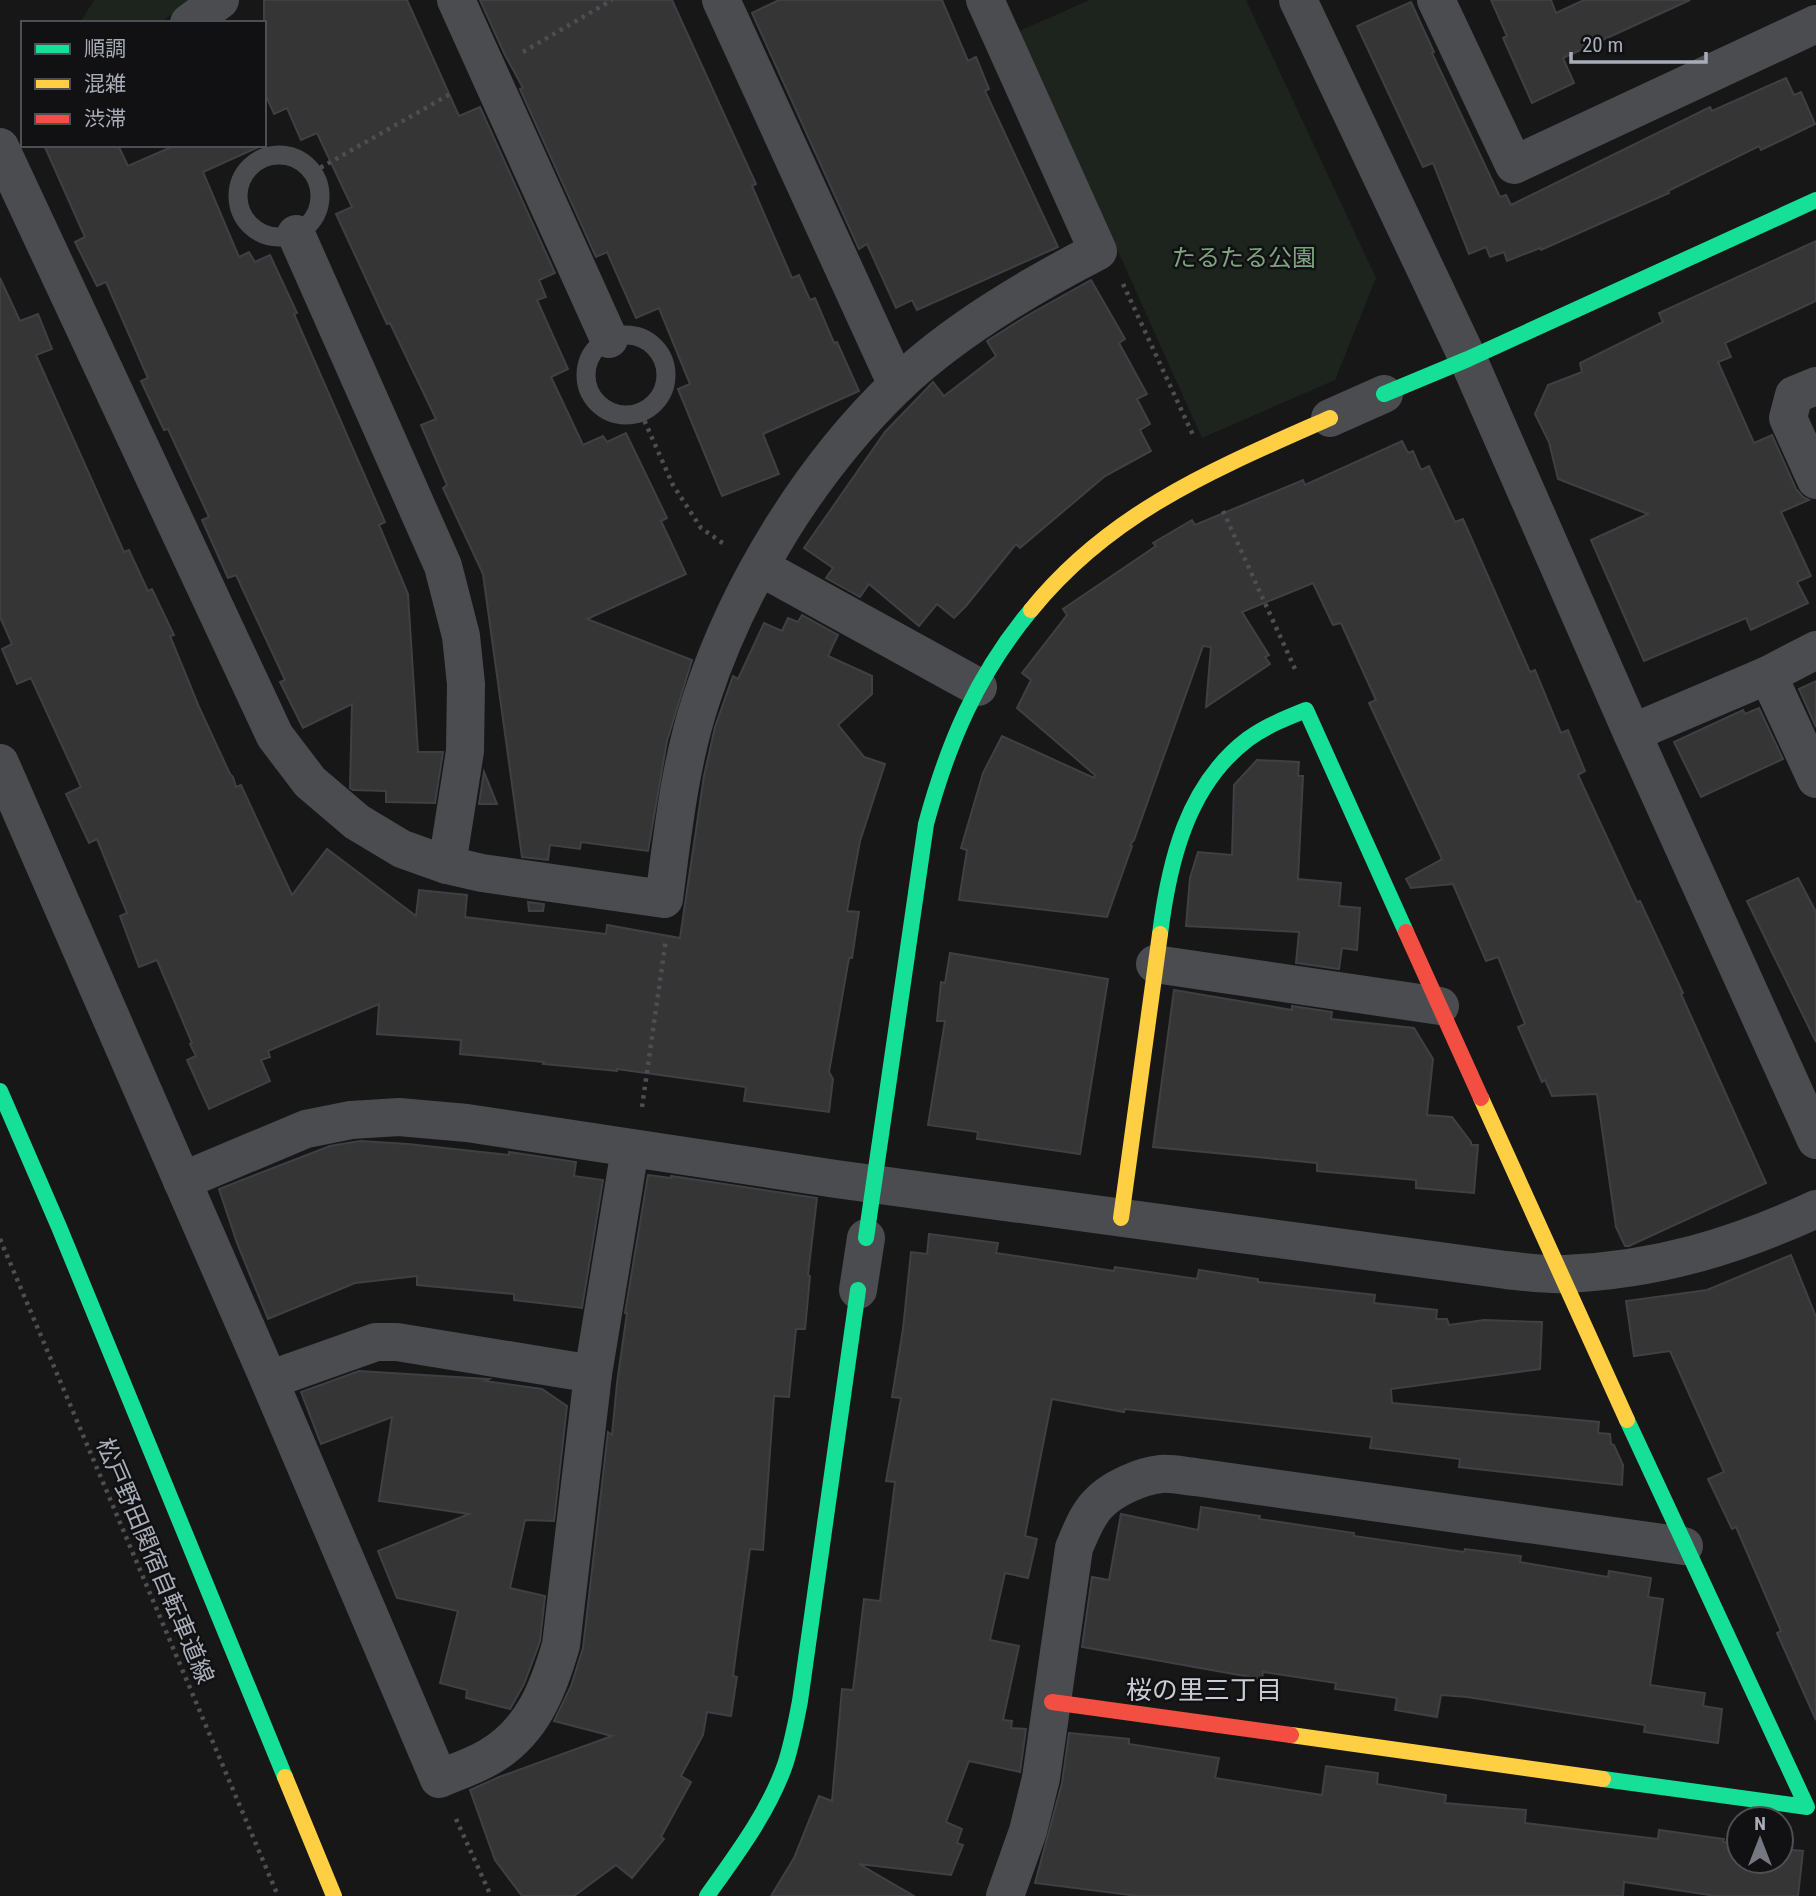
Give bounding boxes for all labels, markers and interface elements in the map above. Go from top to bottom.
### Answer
legend [21,21,266,147]
scale bar [1571,21,1706,65]
text: 20 m [1582,33,1623,57]
text: 順調 [84,37,126,61]
text: 混雑 [84,72,126,96]
text: 渋滞 [84,107,126,131]
park label: たるたる公園 [1172,244,1316,272]
street label: 松戸野田関宿自転車道線 [91,1434,219,1688]
district label: 桜の里三丁目 [1126,1675,1282,1705]
north arrow [1725,1805,1795,1875]
text: N [1754,1812,1766,1835]

